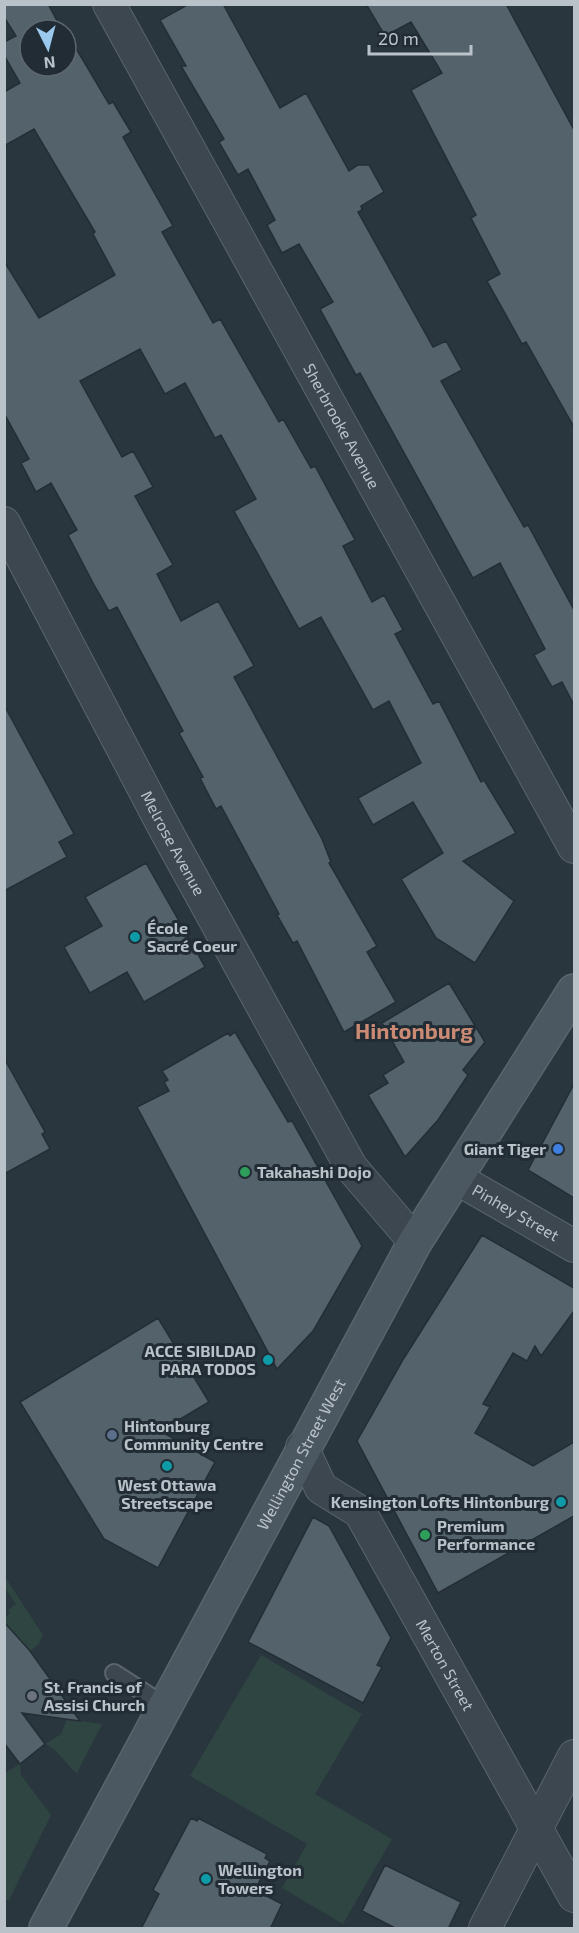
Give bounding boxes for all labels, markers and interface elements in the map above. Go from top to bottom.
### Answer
north arrow [18,18,78,78]
scale bar [369,18,471,56]
text: 20 m [378,27,419,49]
text: N [43,53,56,73]
street label: Sherbrooke Avenue [300,360,384,492]
street label: Melrose Avenue [138,787,210,898]
place label: École Sacré Coeur [147,918,237,955]
marker: École Sacré Coeur [128,930,142,944]
district label: Hintonburg [355,1017,473,1043]
place label: Giant Tiger [464,1139,546,1158]
marker: Giant Tiger [551,1142,565,1156]
place label: Takahashi Dojo [257,1162,371,1181]
marker: Takahashi Dojo [238,1165,252,1179]
street label: Pinhey Street [469,1180,563,1244]
place label: ACCE SIBILDAD PARA TODOS [145,1341,256,1378]
marker: ACCE SIBILDAD PARA TODOS [261,1353,275,1367]
street label: Wellington Street West [252,1375,349,1533]
place label: Hintonburg Community Centre [124,1416,264,1454]
marker: Hintonburg Community Centre [105,1428,119,1442]
marker: West Ottawa Streetscape [160,1459,174,1473]
place label: West Ottawa Streetscape [118,1475,216,1512]
place label: Kensington Lofts Hintonburg [331,1492,550,1511]
marker: Kensington Lofts Hintonburg [554,1495,568,1509]
place label: Premium Performance [437,1516,535,1553]
marker: Premium Performance [418,1528,432,1542]
street label: Merton Street [413,1616,479,1714]
place label: St. Francis of Assisi Church [44,1677,145,1714]
marker: St. Francis of Assisi Church [25,1689,39,1703]
place label: Wellington Towers [218,1860,302,1897]
marker: Wellington Towers [199,1872,213,1886]

